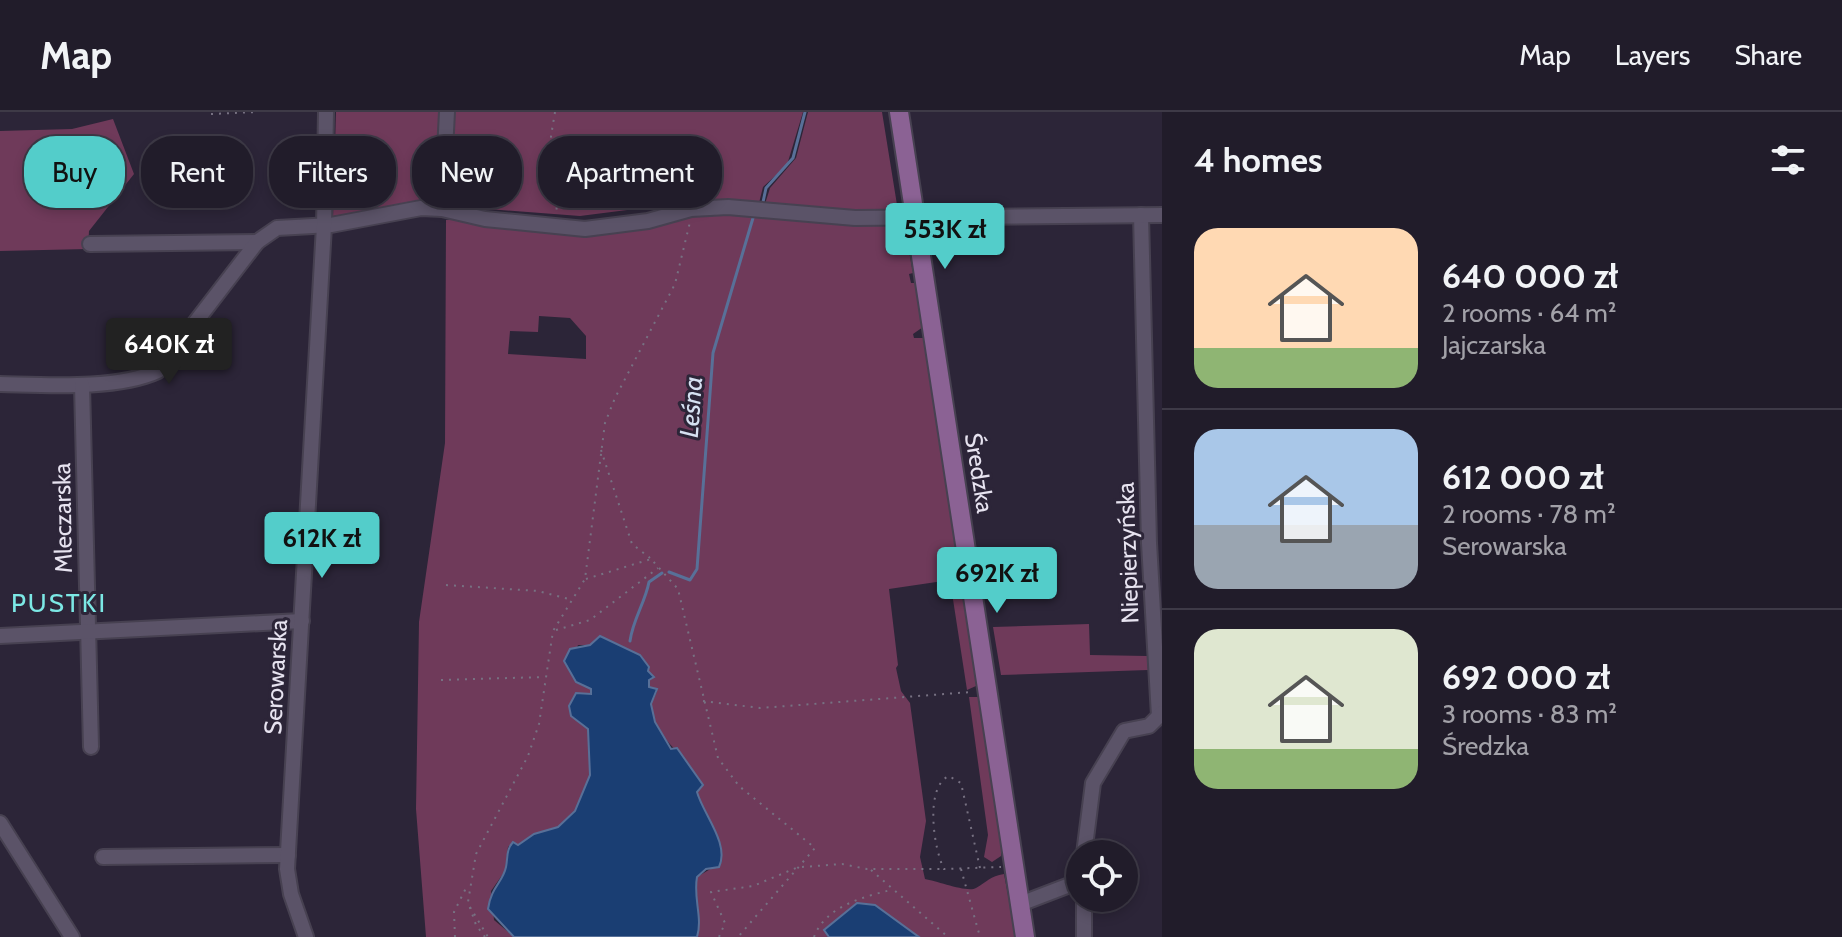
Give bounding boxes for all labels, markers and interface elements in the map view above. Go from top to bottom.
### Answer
text: Map [40,32,112,79]
text: Map [1519,38,1571,72]
text: Layers [1615,38,1690,72]
text: Share [1734,38,1802,72]
chip: Buy [24,136,125,208]
chip: Rent [141,136,253,208]
chip: Filters [269,136,396,208]
chip: New [412,136,522,208]
chip: Apartment [538,136,722,208]
icon: filters [1766,138,1810,182]
text: 4 homes [1194,139,1322,181]
pin: 553K zł [871,203,1019,271]
text: 553K zł [903,213,987,245]
text: 640 000 zł [1442,255,1618,297]
icon: home [1258,260,1354,356]
text: 2 rooms · 64 m² [1442,297,1617,329]
pin: 640K zł [95,318,243,386]
text: 640K zł [124,328,214,360]
text: Jajczarska [1442,329,1546,361]
water label: Leśna [673,375,709,439]
street label: Średzka [959,431,1000,515]
text: 612 000 zł [1442,456,1604,498]
icon: home [1258,461,1354,557]
street label: Mleczarska [47,462,78,573]
street label: Niepierzyńska [1111,481,1144,624]
text: 2 rooms · 78 m² [1442,498,1616,530]
pin: 612K zł [248,512,396,580]
text: 612K zł [282,522,362,554]
text: Serowarska [1442,530,1567,562]
pin: 692K zł [923,547,1071,615]
text: 692K zł [955,557,1039,589]
district label: PUSTKI [11,587,107,619]
street label: Serowarska [258,618,293,735]
text: 692 000 zł [1442,656,1610,698]
icon: home [1258,661,1354,757]
text: 3 rooms · 83 m² [1442,698,1617,730]
text: Średzka [1442,730,1529,762]
map controls [1066,840,1138,912]
button: locate [1066,840,1138,912]

